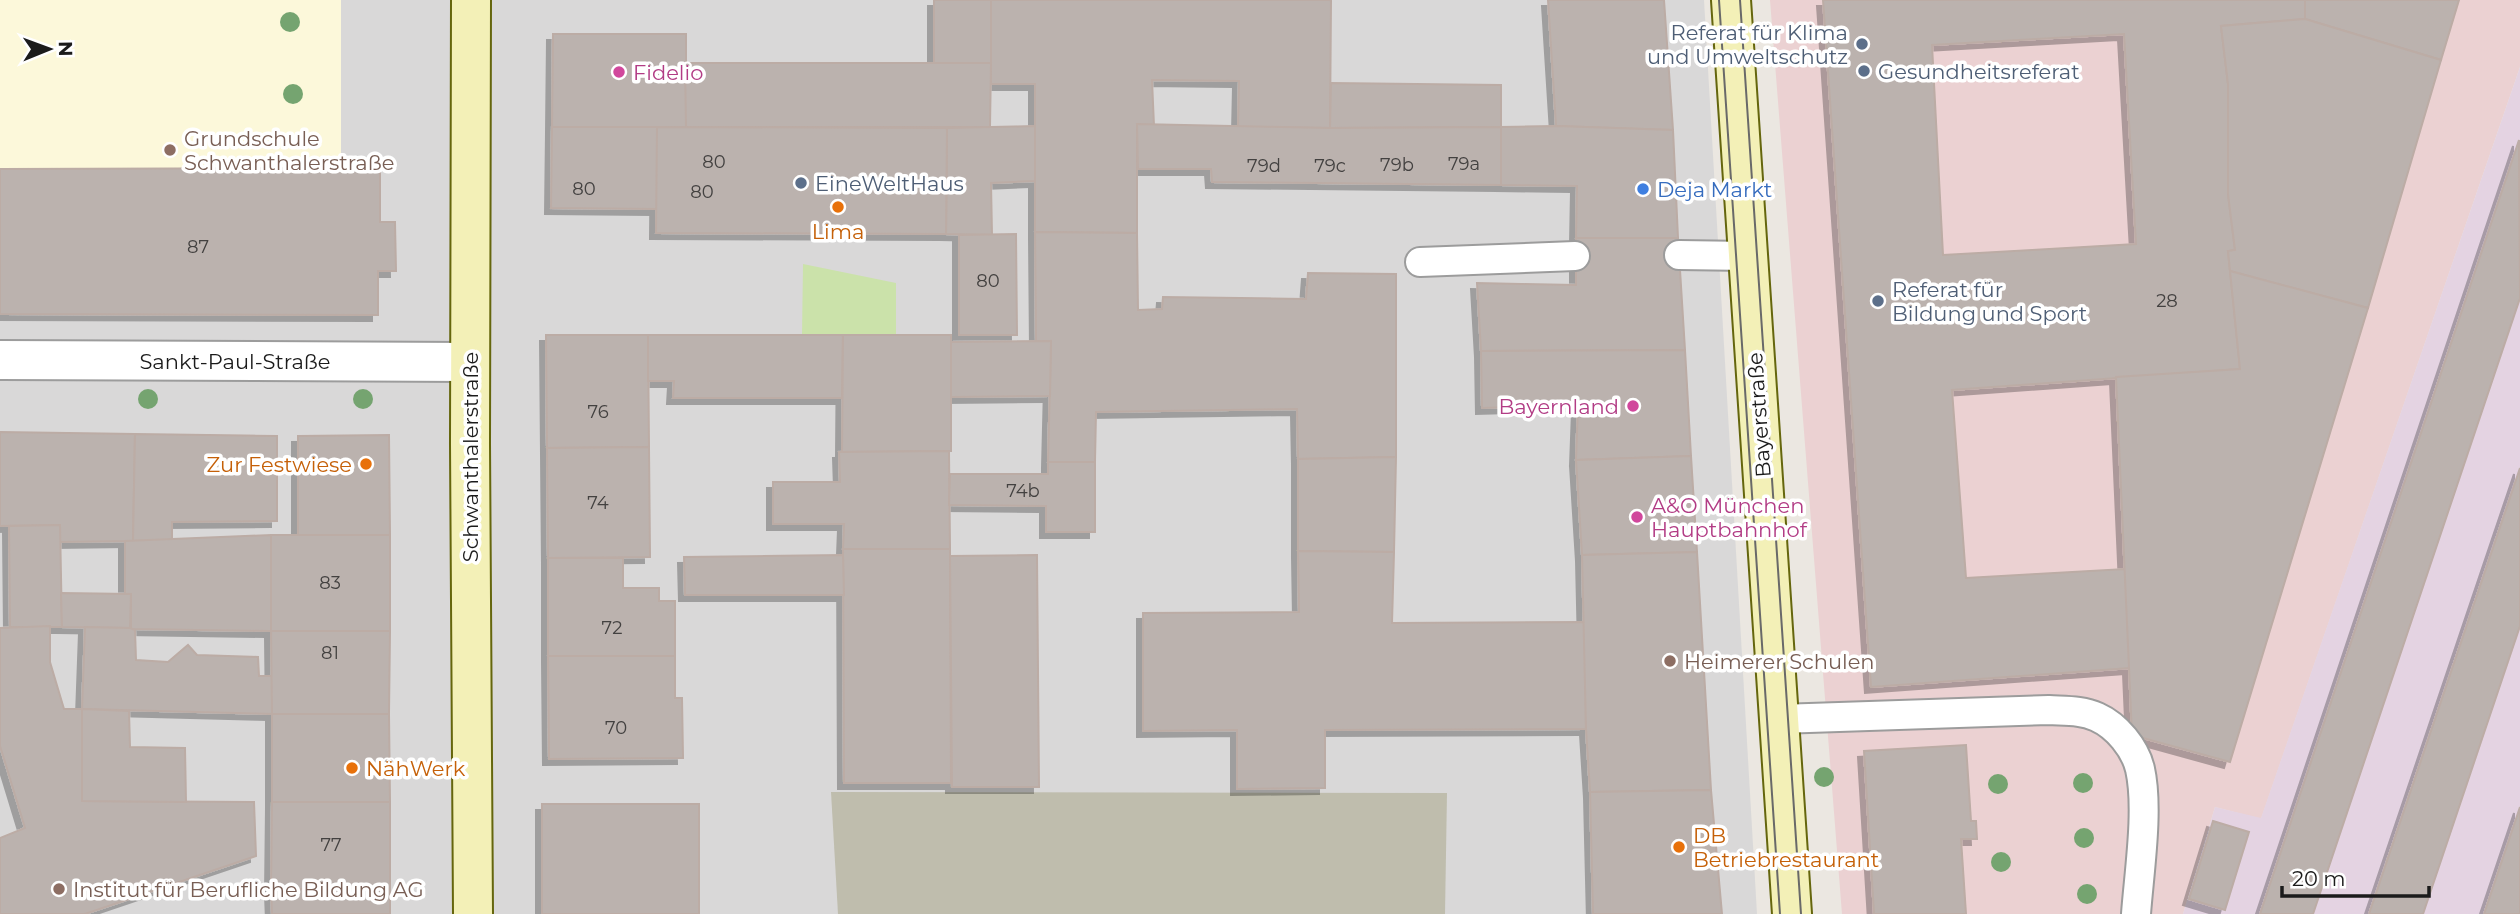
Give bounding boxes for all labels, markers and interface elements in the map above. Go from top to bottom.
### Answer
north arrow [14,14,84,84]
place label: Referat für Klima und Umweltschutz [1647,20,1848,69]
marker: Referat für Klima und Umweltschutz [1854,36,1870,52]
text: N [54,41,77,57]
place label: Gesundheitsreferat [1878,59,2080,84]
place label: Fidelio [633,60,703,85]
marker: Gesundheitsreferat [1856,63,1872,79]
marker: Fidelio [611,64,627,80]
place label: Grundschule Schwanthalerstraße [184,126,394,175]
marker: Grundschule Schwanthalerstraße [162,142,178,158]
house number: 80 [702,151,726,173]
house number: 79a [1448,153,1480,175]
house number: 79b [1380,154,1414,176]
house number: 79d [1247,155,1281,177]
house number: 79c [1314,155,1346,177]
place label: EineWeltHaus [815,171,964,196]
marker: EineWeltHaus [793,175,809,191]
place label: Deja Markt [1657,177,1772,202]
house number: 80 [572,178,596,200]
house number: 80 [690,181,714,203]
marker: Deja Markt [1635,181,1651,197]
marker: Lima [830,199,846,215]
place label: Lima [812,219,864,244]
house number: 87 [187,236,209,258]
house number: 80 [976,270,1000,292]
place label: Referat für Bildung und Sport [1892,277,2087,326]
house number: 28 [2156,290,2178,312]
marker: Referat für Bildung und Sport [1870,293,1886,309]
street label: Sankt-Paul-Straße [139,349,331,374]
street label: Schwanthalerstraße [458,352,483,562]
street label: Bayerstraße [1742,352,1776,478]
place label: Bayernland [1499,394,1619,419]
marker: Bayernland [1625,398,1641,414]
house number: 76 [587,401,609,423]
place label: Zur Festwiese [207,452,352,477]
marker: Zur Festwiese [358,456,374,472]
house number: 74b [1006,480,1040,502]
house number: 74 [587,492,609,514]
place label: A&O München Hauptbahnhof [1651,493,1808,542]
marker: A&O München Hauptbahnhof [1629,509,1645,525]
house number: 83 [319,572,341,594]
house number: 72 [602,617,622,639]
house number: 81 [321,642,339,664]
place label: Heimerer Schulen [1684,649,1875,674]
marker: Heimerer Schulen [1662,653,1678,669]
house number: 70 [605,717,627,739]
place label: NähWerk [366,756,466,781]
marker: NähWerk [344,760,360,776]
place label: DB Betriebrestaurant [1693,823,1879,872]
house number: 77 [320,834,342,856]
marker: DB Betriebrestaurant [1671,839,1687,855]
scale bar [2282,855,2429,899]
text: 20 m [2292,866,2346,891]
place label: Institut für Berufliche Bildung AG [73,877,424,902]
marker: Institut für Berufliche Bildung AG [51,881,67,897]

